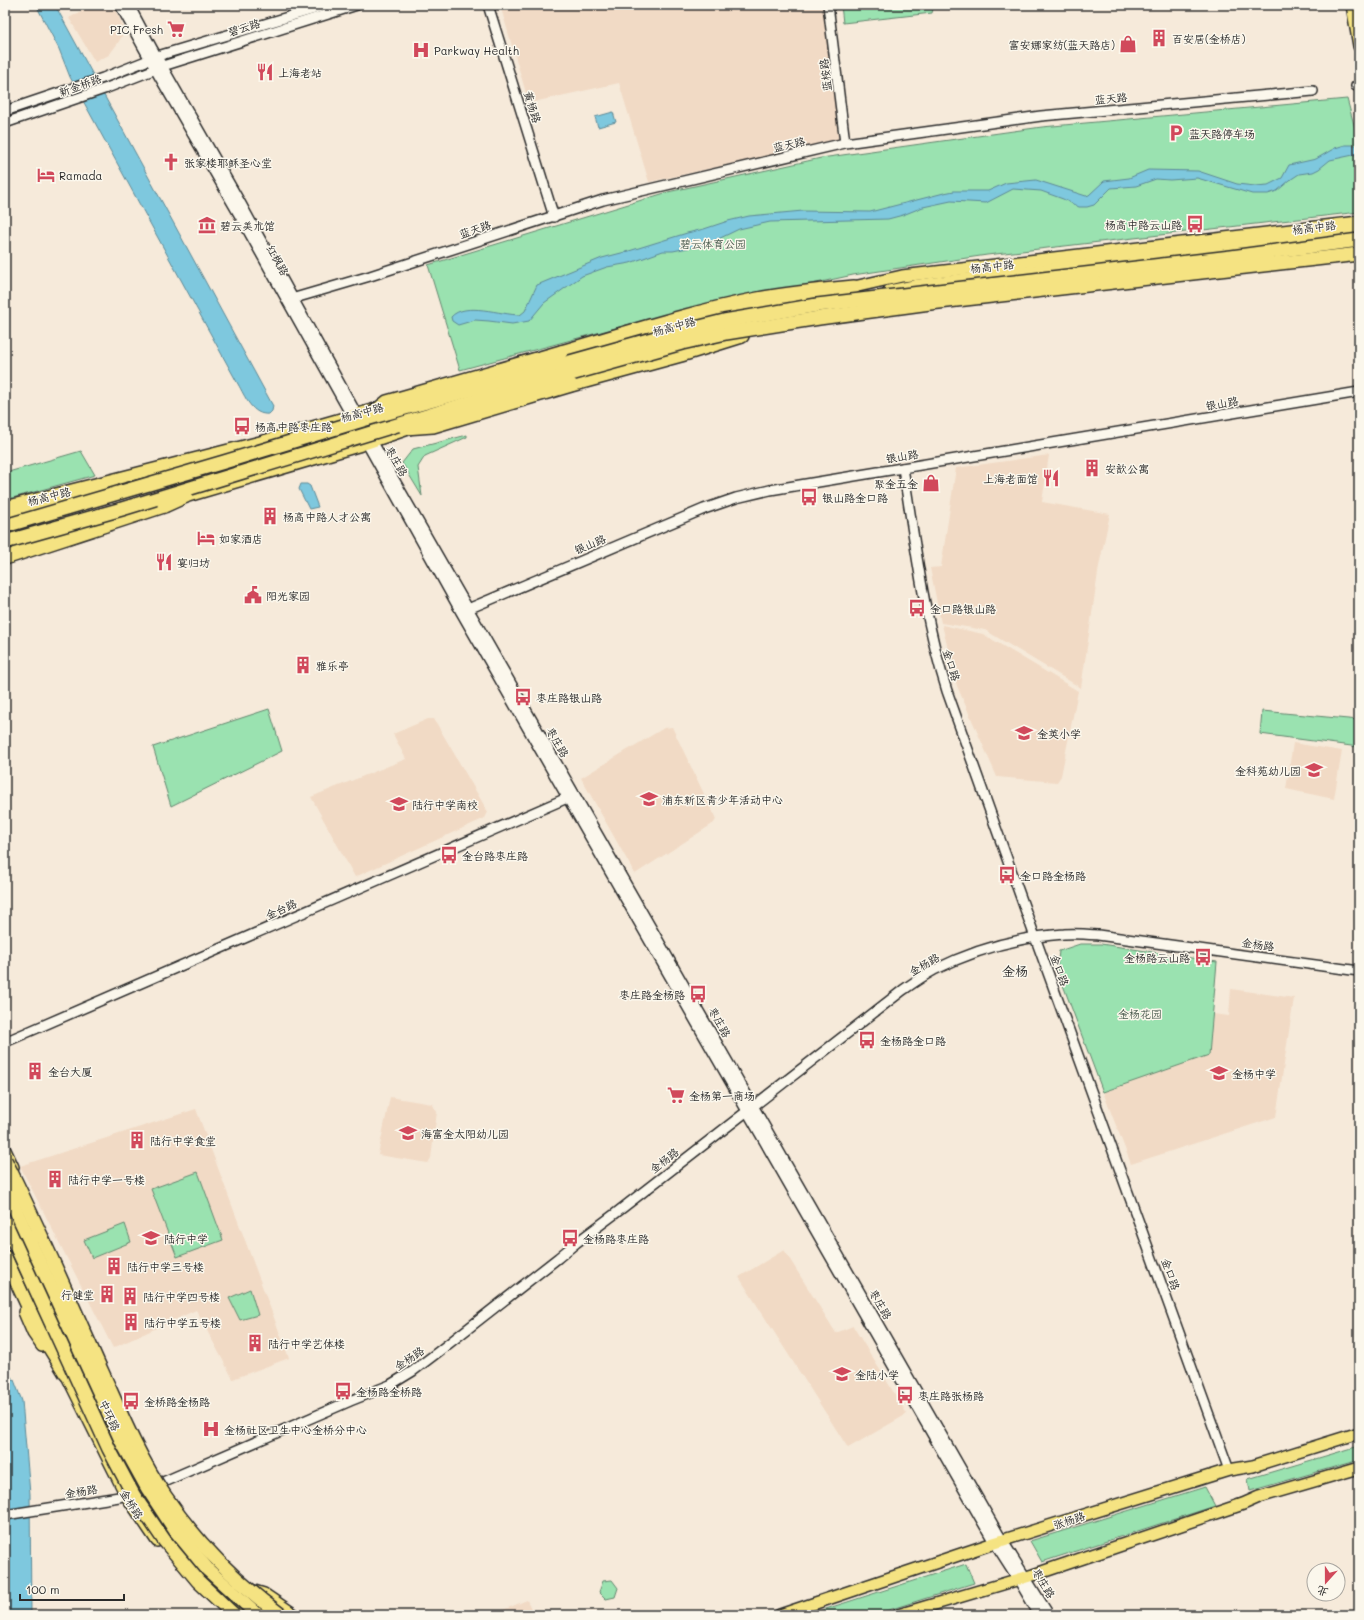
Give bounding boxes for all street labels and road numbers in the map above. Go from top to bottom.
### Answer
street label: 碧云路 [226,15,262,39]
street label: 蓝桉路 [816,58,834,92]
street label: 新金桥路 [57,70,103,100]
street label: 黄杨路 [521,89,545,125]
street label: 蓝天路 [1094,89,1128,107]
street label: 蓝天路 [771,133,807,155]
street label: 蓝天路 [457,217,493,241]
street label: 杨高中路 [1291,217,1337,237]
street label: 红枫路 [263,242,293,278]
street label: 杨高中路 [969,256,1015,276]
street label: 杨高中路 [651,313,697,339]
street label: 银山路 [1204,393,1240,413]
street label: 杨高中路 [339,399,385,425]
street label: 枣庄路 [382,443,412,479]
street label: 银山路 [885,446,919,466]
street label: 杨高中路 [26,483,72,509]
street label: 银山路 [572,531,608,557]
street label: 金口路 [940,647,964,683]
street label: 枣庄路 [543,724,573,760]
street label: 金台路 [263,895,299,923]
street label: 金杨路 [1241,934,1275,954]
street label: 金杨路 [906,949,942,979]
street label: 金口路 [1047,952,1073,988]
street label: 枣庄路 [705,1004,735,1040]
street label: 金杨路 [646,1144,682,1176]
street label: 金口路 [1158,1256,1184,1292]
street label: 枣庄路 [866,1286,896,1322]
street label: 金杨路 [391,1343,427,1373]
street label: 中环路 [96,1397,124,1433]
street label: 金杨路 [64,1481,98,1501]
street label: 金桥路 [117,1486,147,1522]
street label: 张杨路 [1051,1508,1087,1532]
street label: 枣庄路 [1029,1565,1059,1601]

